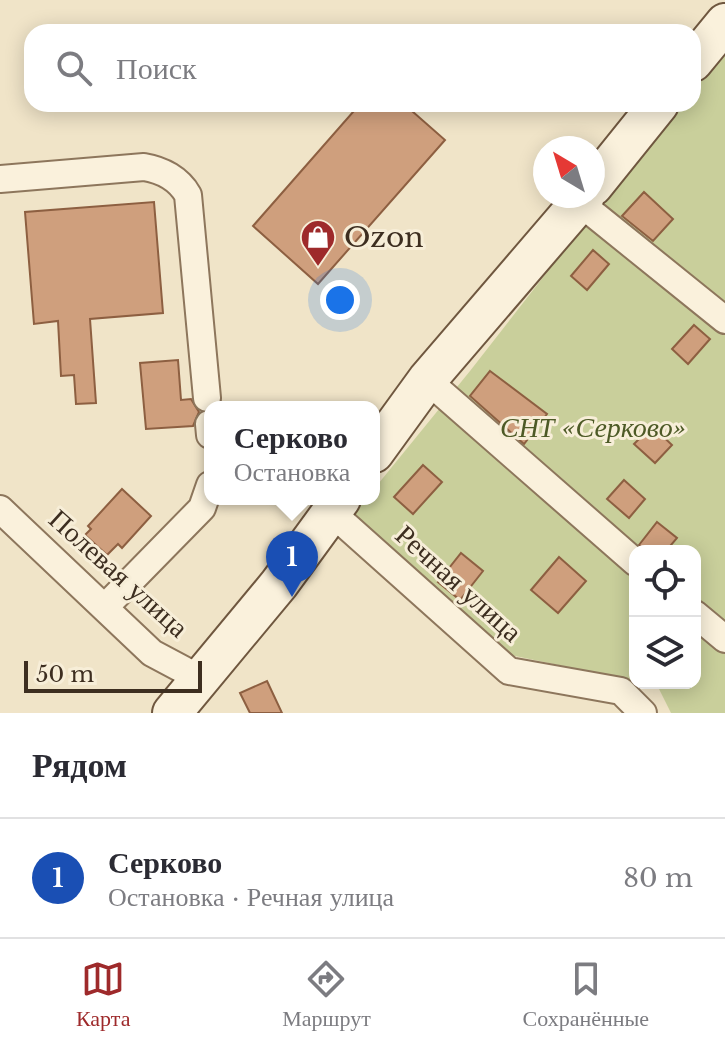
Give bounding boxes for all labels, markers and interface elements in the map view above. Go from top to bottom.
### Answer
search box [24,24,701,112]
icon: search [52,46,96,90]
text: Поиск [116,50,197,87]
north arrow [533,136,605,208]
shop icon: Ozon [299,218,337,268]
place label: Ozon [344,220,424,255]
your location [320,280,360,320]
popup [204,401,380,505]
park label: СНТ «Серково» [500,410,686,445]
text: Серково [234,419,348,456]
text: Остановка [234,456,350,488]
street label: Полевая улица [42,502,196,646]
street label: Речная улица [388,517,530,650]
pin: 1 [266,531,318,597]
map controls [629,545,701,689]
button: locate [629,545,701,617]
button: layers [629,617,701,689]
scale bar [24,657,202,693]
text: 50 m [36,661,94,688]
text: Рядом [32,744,127,786]
text: Серково [108,844,222,881]
text: 1 [52,862,64,894]
text: 80 m [623,862,693,894]
text: Остановка · Речная улица [108,881,394,913]
tab: Карта [76,957,130,1032]
tab: Маршрут [282,957,371,1032]
tab: Сохранённые [523,957,649,1032]

